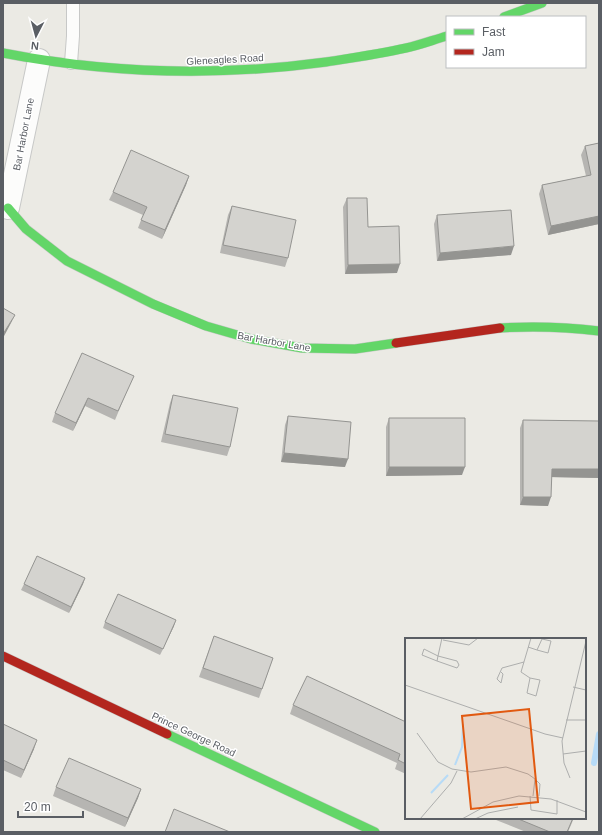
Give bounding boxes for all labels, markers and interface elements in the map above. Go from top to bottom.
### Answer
north arrow [16,16,56,56]
legend [446,16,586,68]
text: Fast [482,25,506,39]
text: N [30,40,40,52]
text: Jam [482,45,505,59]
street label: Gleneagles Road [186,52,264,67]
street label: Bar Harbor Lane [11,96,36,171]
street label: Bar Harbor Lane [237,330,312,353]
inset map [405,638,586,819]
street label: Prince George Road [150,710,237,759]
scale bar [18,793,83,819]
text: 20 m [24,800,51,814]

